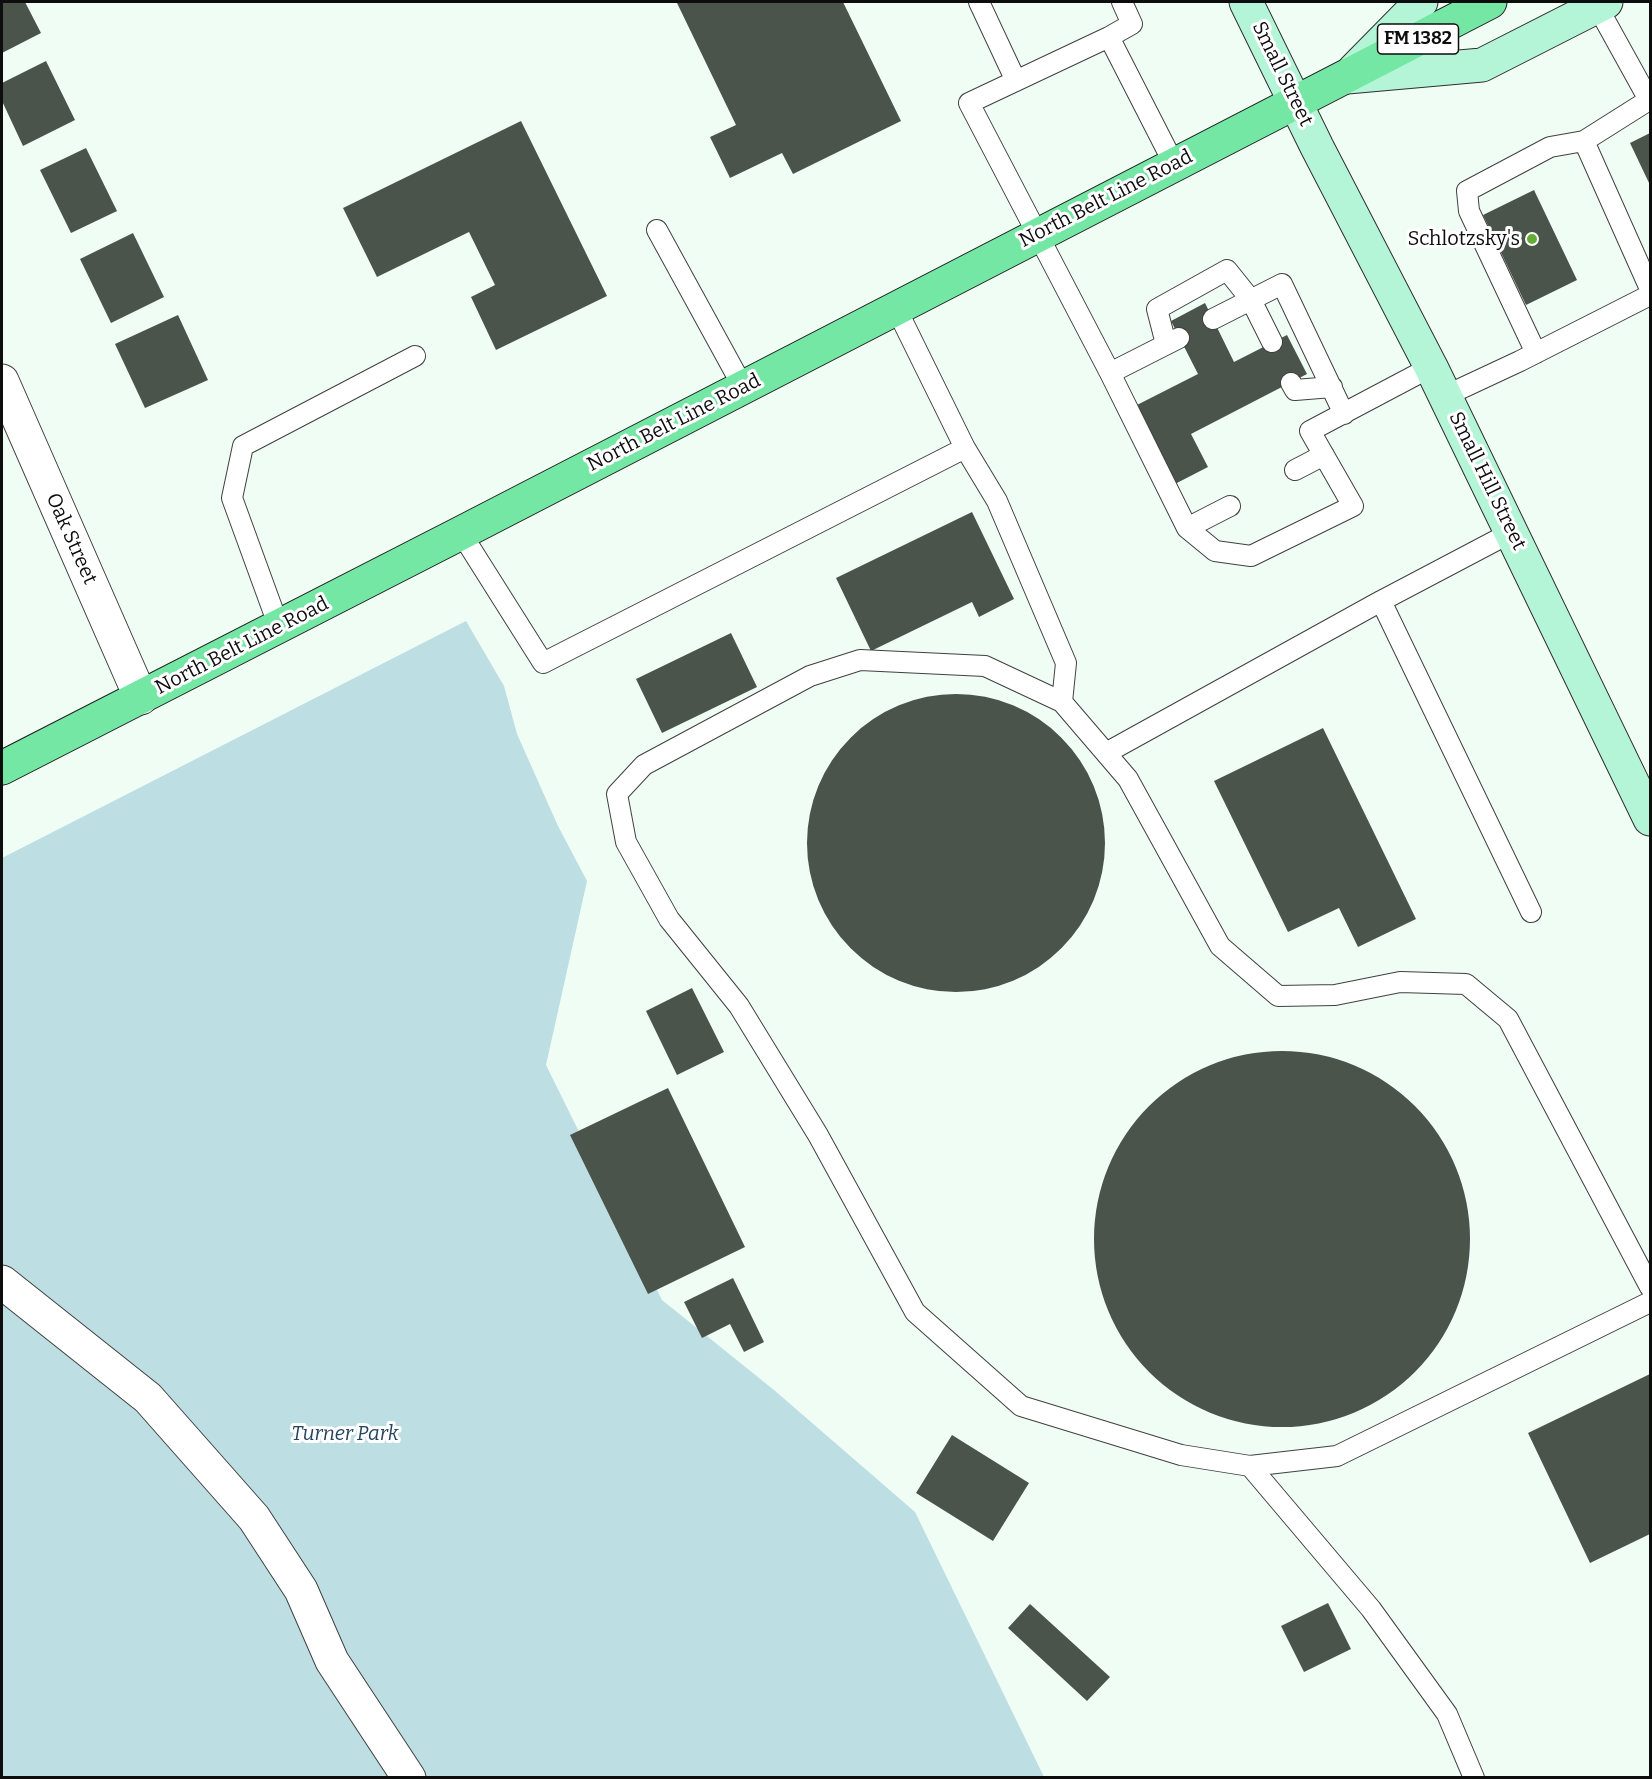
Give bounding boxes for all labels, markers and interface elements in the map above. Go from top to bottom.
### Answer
street label: Small Street [1246,18,1318,130]
road number: FM 1382 [1378,24,1458,54]
street label: North Belt Line Road [1015,145,1197,253]
place label: Schlotzsky's [1407,227,1520,251]
marker: Schlotzsky's [1525,232,1539,246]
street label: North Belt Line Road [583,369,765,477]
street label: Small Hill Street [1443,408,1531,554]
street label: Oak Street [40,490,102,588]
street label: North Belt Line Road [151,592,333,700]
park label: Turner Park [291,1422,399,1446]

